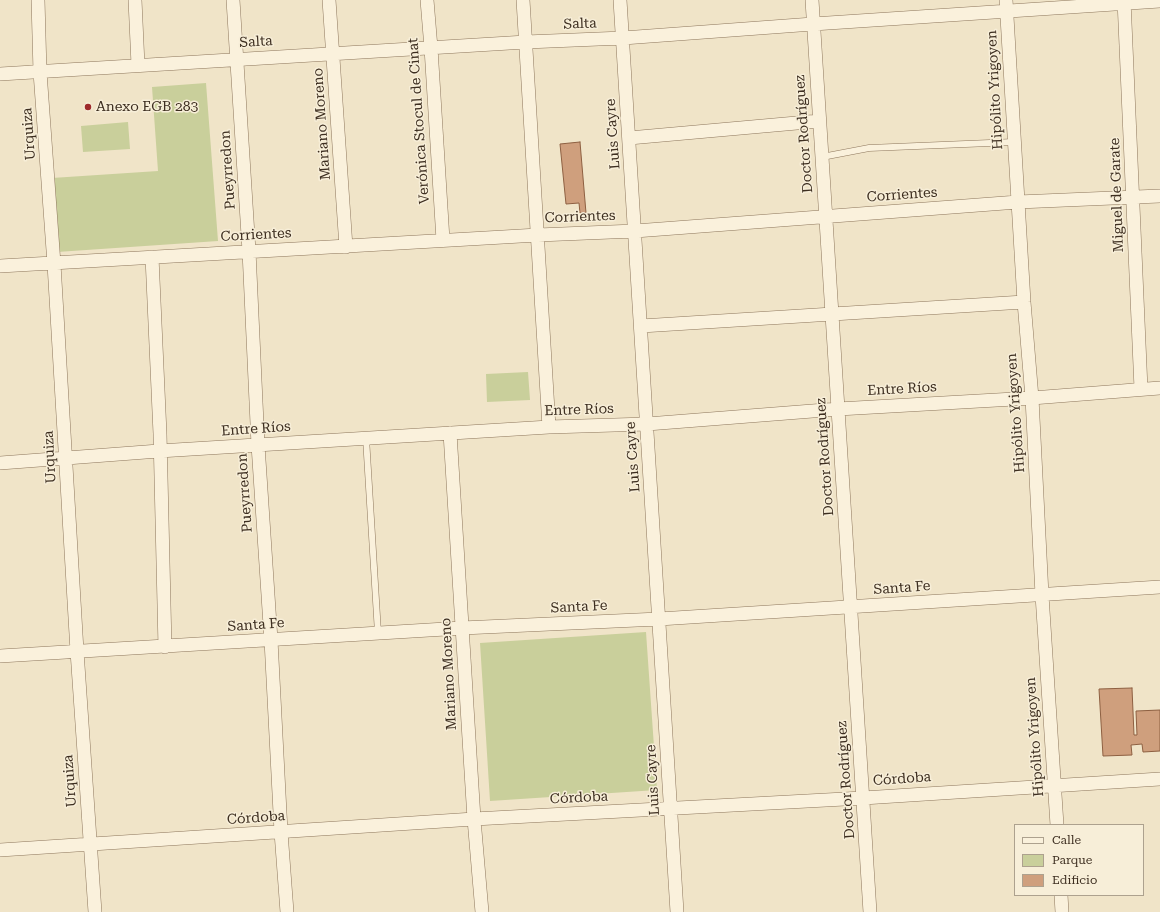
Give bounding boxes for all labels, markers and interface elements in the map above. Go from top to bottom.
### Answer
street label: Salta [563,15,597,33]
street label: Hipólito Yrigoyen [983,30,1007,150]
street label: Salta [239,33,273,51]
street label: Verónica Stocul de Cinat [405,37,433,205]
street label: Mariano Moreno [310,67,334,181]
street label: Doctor Rodríguez [791,74,817,194]
street label: Luis Cayre [602,98,624,170]
place label: Anexo EGB 283 [96,99,198,115]
marker: Anexo EGB 283 [83,102,93,112]
street label: Urquiza [19,107,39,161]
street label: Pueyrredon [217,130,239,210]
street label: Miguel de Garate [1107,137,1127,253]
street label: Corrientes [866,184,938,206]
street label: Corrientes [544,207,616,227]
street label: Corrientes [220,225,292,245]
street label: Hipólito Yrigoyen [1003,353,1029,473]
street label: Entre Ríos [867,379,937,399]
street label: Doctor Rodríguez [812,397,838,517]
street label: Entre Ríos [544,400,614,420]
street label: Entre Ríos [221,418,291,440]
street label: Luis Cayre [622,421,644,493]
street label: Urquiza [40,430,60,484]
street label: Pueyrredon [234,453,256,533]
street label: Santa Fe [873,578,931,598]
street label: Santa Fe [550,597,608,617]
street label: Santa Fe [227,615,285,635]
street label: Mariano Moreno [438,617,460,731]
street label: Hipólito Yrigoyen [1022,677,1048,797]
street label: Doctor Rodríguez [833,720,859,840]
street label: Luis Cayre [643,744,663,816]
street label: Urquiza [60,754,80,808]
street label: Córdoba [872,769,932,789]
street label: Córdoba [549,788,609,808]
street label: Córdoba [226,808,286,828]
legend [1014,824,1144,896]
text: Calle [1052,833,1081,847]
text: Parque [1052,853,1092,867]
text: Edificio [1052,873,1097,887]

